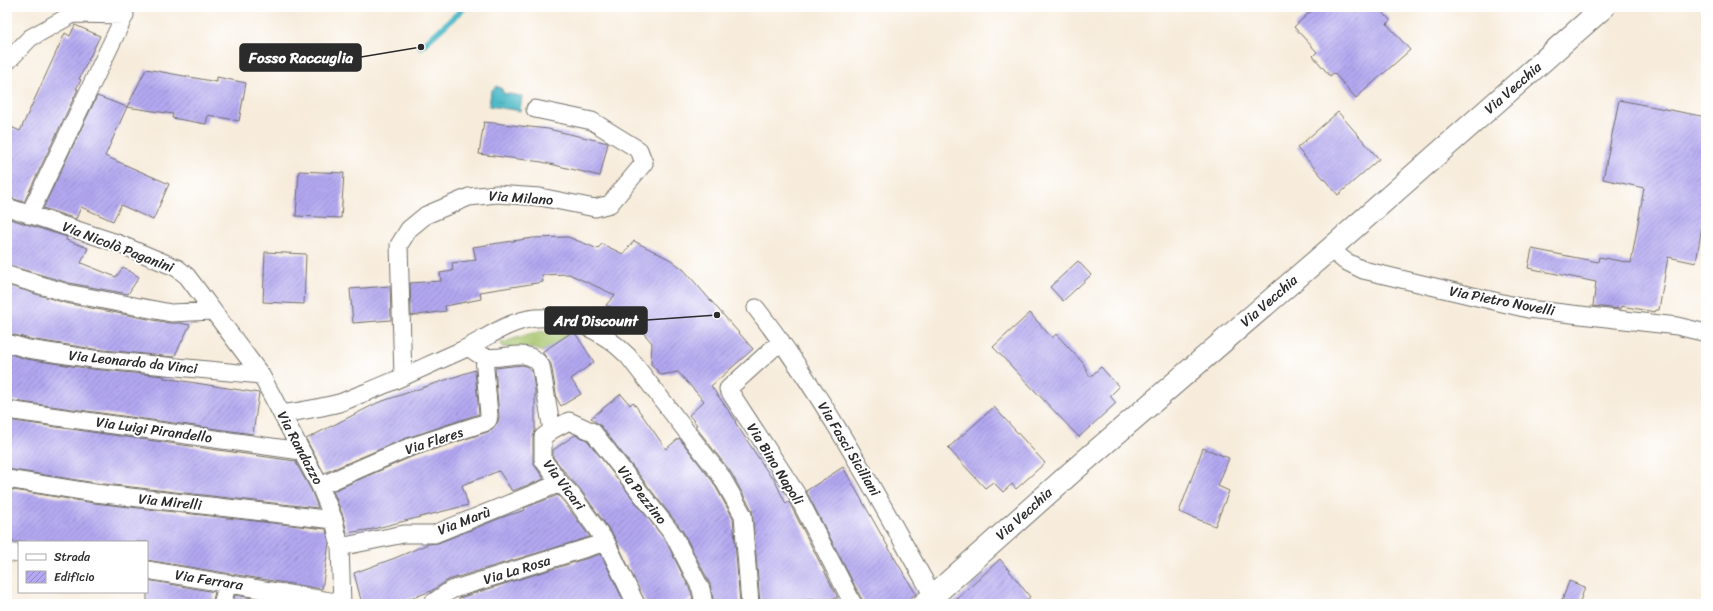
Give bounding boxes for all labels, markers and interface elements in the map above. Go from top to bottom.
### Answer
callout: Fosso Raccuglia [240,44,361,71]
text: Fosso Raccuglia [248,45,354,71]
street label: Via Vecchia [1478,55,1548,120]
street label: Via Milano [488,183,554,213]
street label: Via Nicolò Paganini [59,214,179,280]
street label: Via Vecchia [1234,268,1304,333]
street label: Via Pietro Novelli [1447,279,1558,324]
callout: Ard Discount [545,307,647,334]
text: Ard Discount [553,308,639,334]
street label: Via Leonardo da Vinci [67,343,200,381]
street label: Via Fasci Siciliani [811,397,888,502]
street label: Via Randazzo [270,406,330,490]
street label: Via Luigi Pirandello [94,409,214,451]
street label: Via Bino Napoli [740,418,811,511]
street label: Via Fleres [402,420,467,462]
street label: Via Vicari [536,454,592,517]
street label: Via Pezzino [611,460,673,530]
street label: Via Vecchia [990,481,1059,547]
street label: Via Mirelli [137,486,204,518]
street label: Via Marù [434,499,495,543]
legend [18,541,148,593]
text: Strada [54,546,91,568]
street label: Via La Rosa [480,548,555,592]
street label: Via Ferrara [173,562,246,598]
text: Edificio [54,566,94,588]

